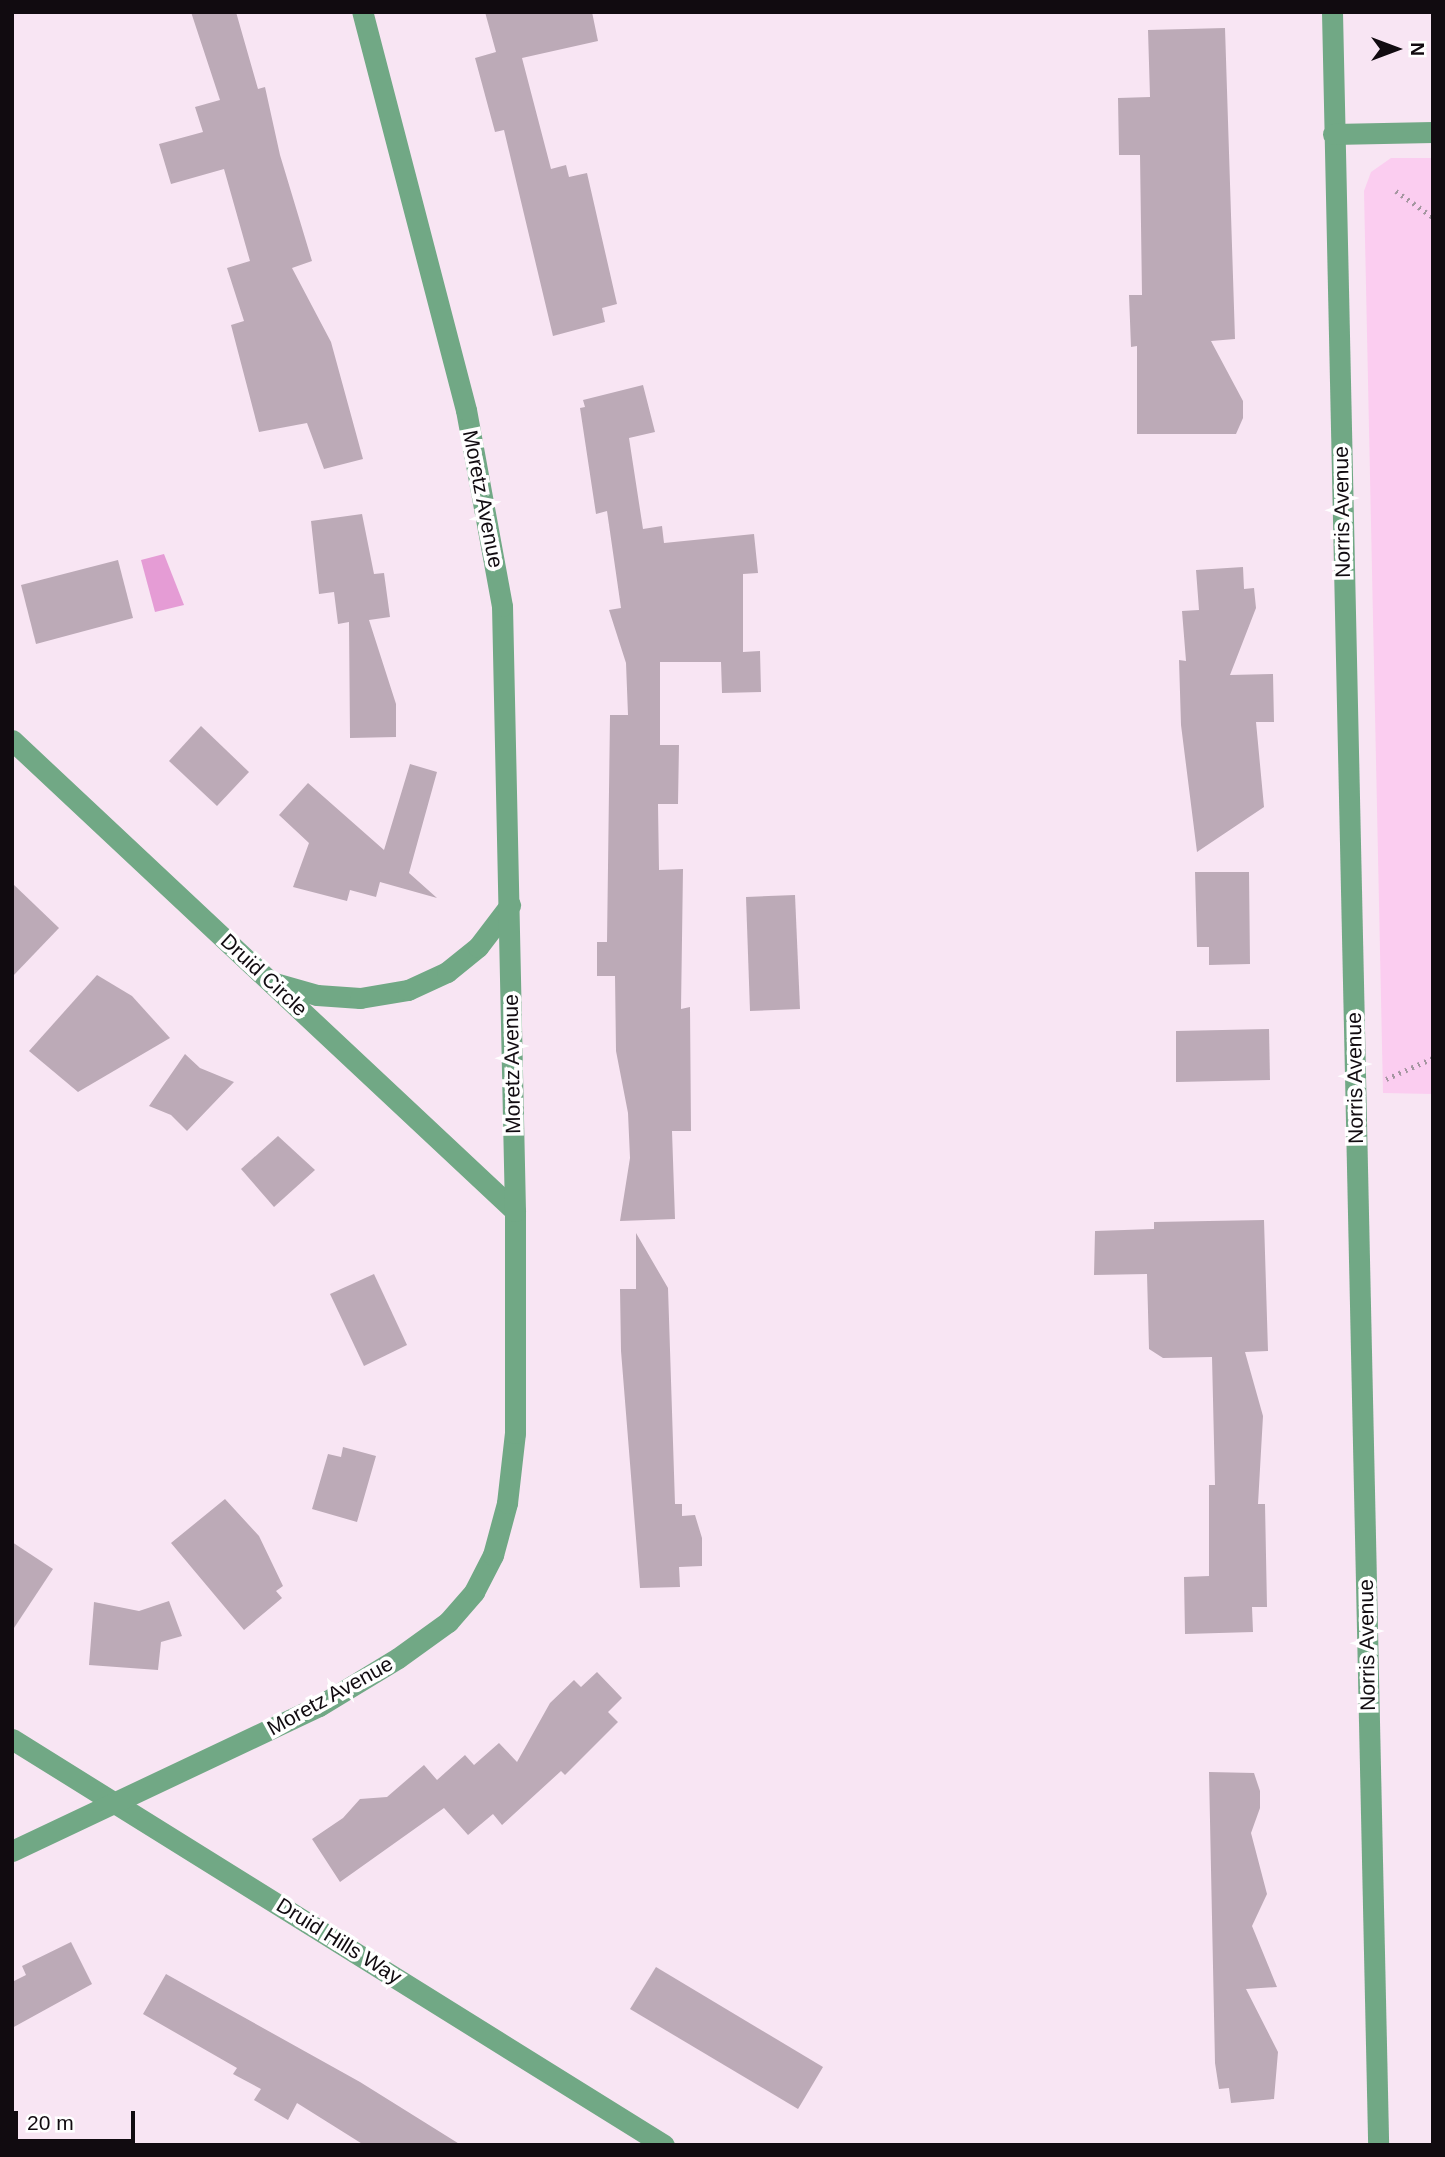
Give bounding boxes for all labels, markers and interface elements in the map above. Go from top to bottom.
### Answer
north arrow [1361,14,1431,84]
text: N [1407,42,1428,56]
street label: Moretz Avenue [457,427,509,571]
street label: Norris Avenue [1328,445,1356,579]
street label: Druid Circle [215,928,313,1022]
street label: Moretz Avenue [498,993,526,1135]
street label: Norris Avenue [1341,1011,1369,1145]
street label: Norris Avenue [1353,1578,1381,1712]
street label: Moretz Avenue [262,1651,398,1741]
street label: Druid Hills Way [272,1892,406,1990]
scale bar [18,2098,138,2142]
text: 20 m [27,2111,74,2134]

